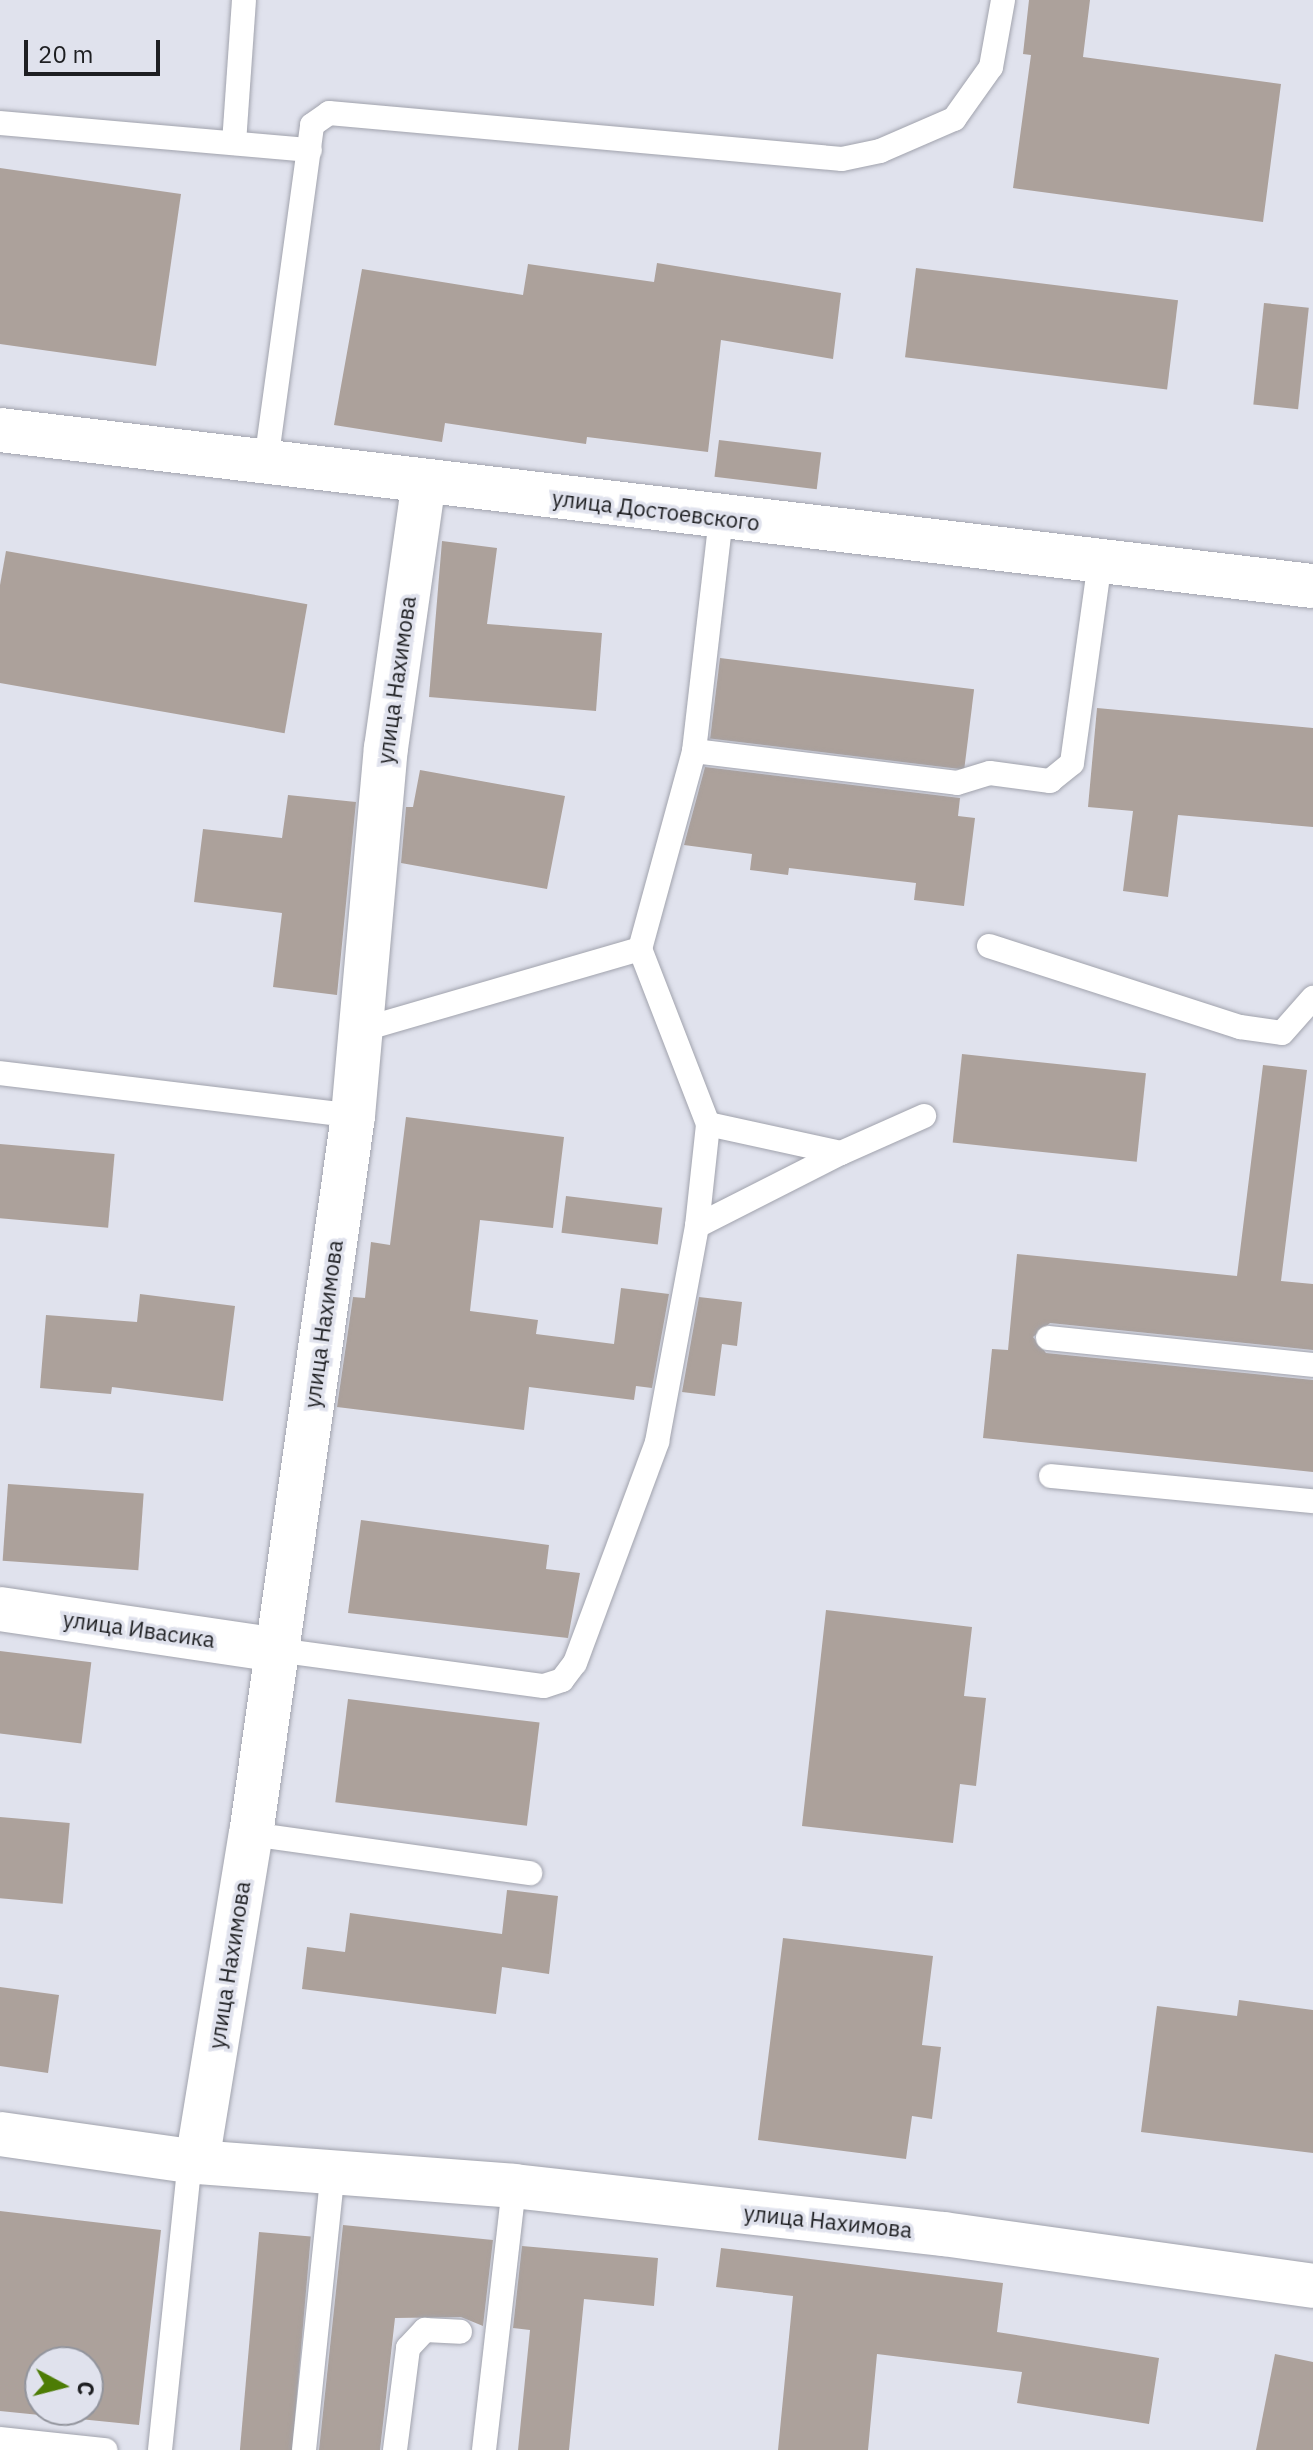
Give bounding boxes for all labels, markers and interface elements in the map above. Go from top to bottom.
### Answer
scale bar [28,24,164,74]
text: 20 m [38,38,93,70]
street label: улица Достоевского [551,484,761,536]
street label: улица Нахимова [371,594,421,766]
street label: улица Нахимова [298,1238,348,1410]
street label: улица Ивасика [61,1605,217,1653]
street label: улица Нахимова [203,1879,255,2051]
street label: улица Нахимова [742,2199,914,2243]
north arrow [24,2346,104,2426]
text: С [71,2380,102,2398]

